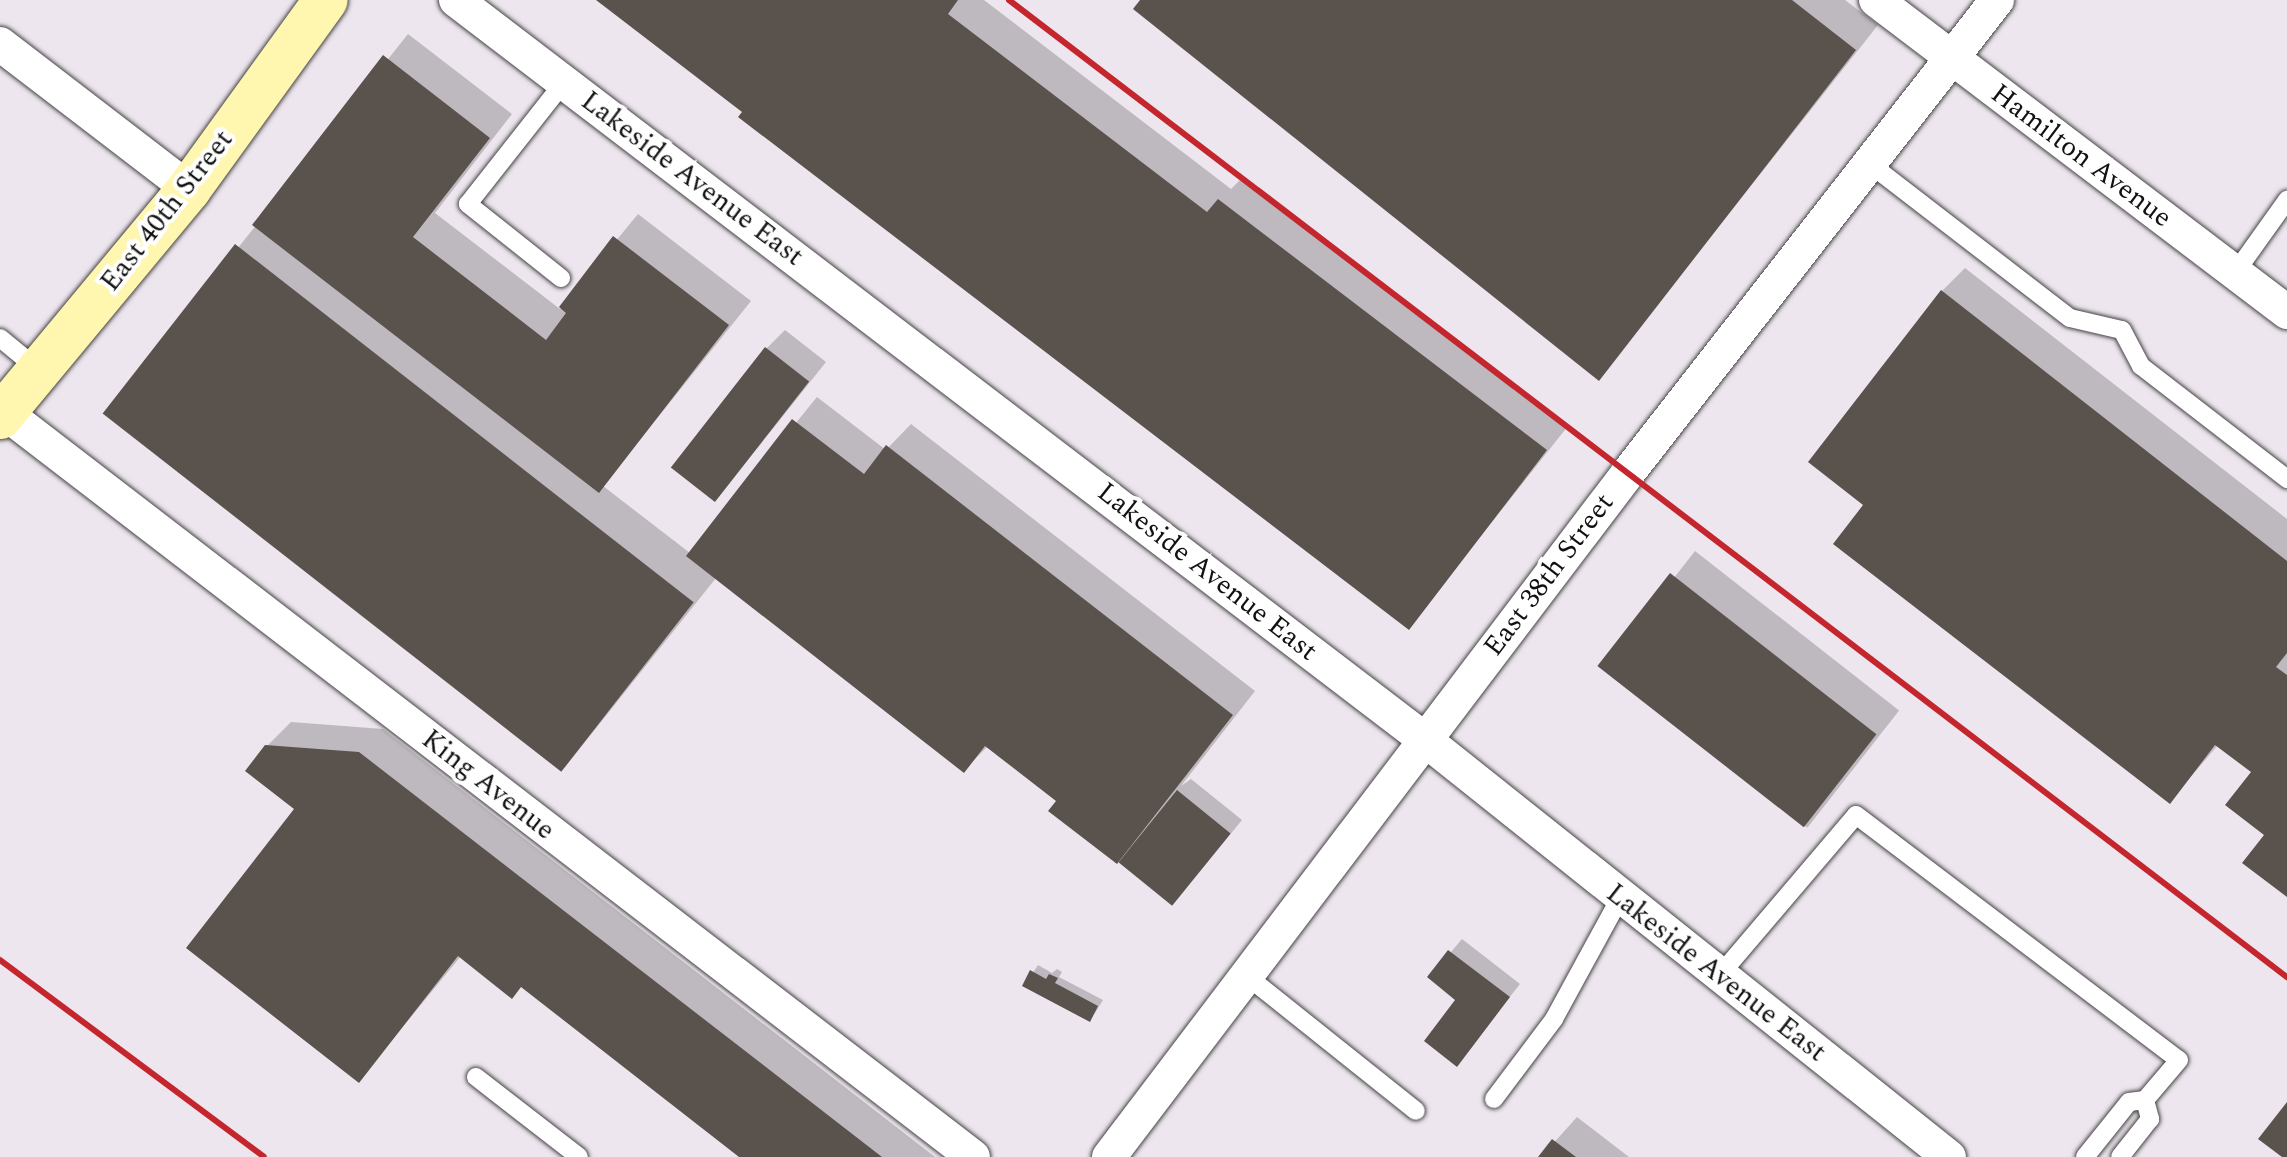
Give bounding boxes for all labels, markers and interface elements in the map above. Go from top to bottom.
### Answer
street label: Hamilton Avenue [1984,77,2178,235]
street label: Lakeside Avenue East [574,84,810,274]
street label: East 40th Street [94,124,240,298]
street label: Lakeside Avenue East [1090,476,1324,668]
street label: East 38th Street [1477,487,1621,663]
street label: King Avenue [415,723,561,847]
street label: Lakeside Avenue East [1599,877,1833,1069]

